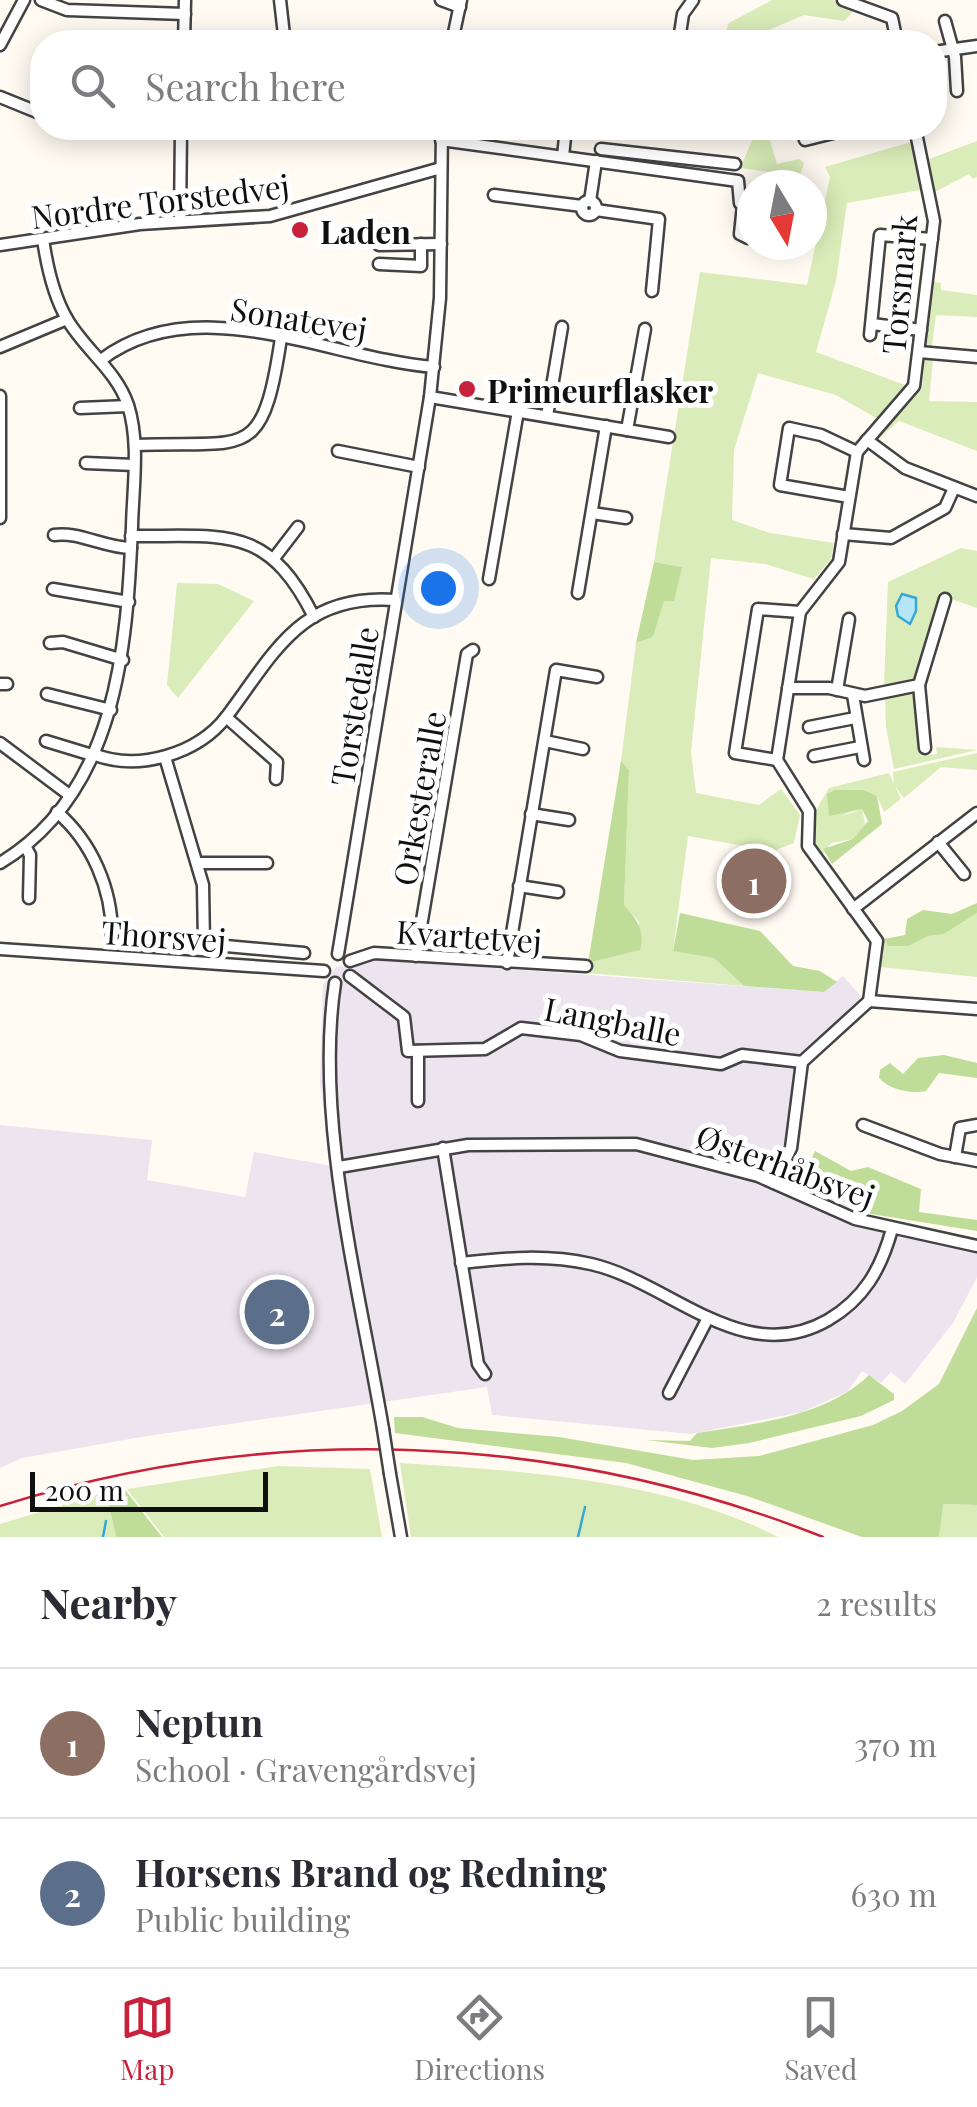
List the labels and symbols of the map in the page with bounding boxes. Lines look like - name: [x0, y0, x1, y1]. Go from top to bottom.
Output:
- street label: Nordre Torstedvej: [29, 163, 291, 237]
- north arrow: [737, 170, 827, 260]
- place label: Laden: [320, 209, 411, 252]
- street label: Torsmark: [870, 212, 926, 356]
- marker: Laden: [289, 219, 311, 241]
- street label: Sonatevej: [228, 286, 370, 350]
- place label: Primeurflasker: [487, 368, 713, 411]
- marker: Primeurflasker: [456, 378, 478, 400]
- your location: [413, 563, 464, 614]
- street label: Torstedalle: [319, 623, 387, 789]
- street label: Orkesteralle: [382, 707, 454, 889]
- pin: 1: [722, 844, 786, 918]
- street label: Kvartetvej: [395, 908, 543, 962]
- street label: Thorsvej: [100, 909, 228, 961]
- street label: Langballe: [541, 986, 685, 1054]
- street label: Østerhåbsvej: [691, 1113, 881, 1217]
- pin: 2: [244, 1274, 310, 1350]
- scale bar: [30, 1467, 268, 1512]

